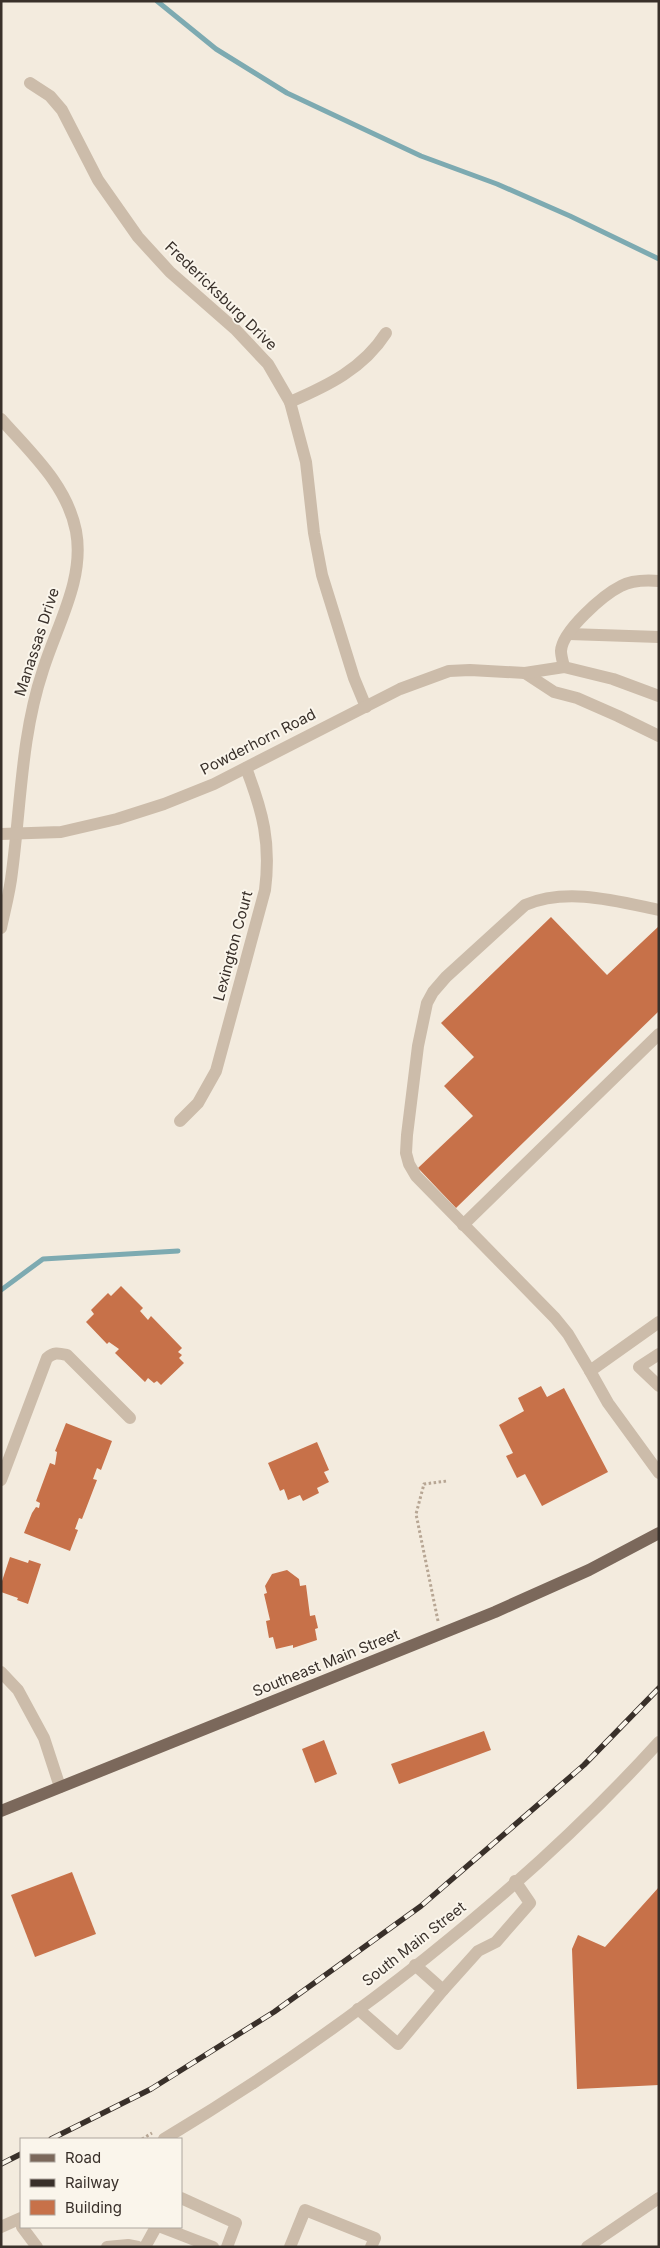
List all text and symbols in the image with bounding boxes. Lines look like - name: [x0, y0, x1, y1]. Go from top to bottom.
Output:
- street label: Fredericksburg Drive: [161, 237, 281, 354]
- street label: Manassas Drive: [10, 585, 63, 698]
- street label: Powderhorn Road: [197, 704, 319, 779]
- street label: Lexington Court: [209, 889, 256, 1003]
- street label: Southeast Main Street: [250, 1624, 402, 1701]
- street label: South Main Street: [358, 1897, 469, 1990]
- legend: [20, 2138, 182, 2228]
- text: Road: [65, 2148, 101, 2167]
- text: Railway: [65, 2173, 120, 2192]
- text: Building: [65, 2198, 122, 2217]

